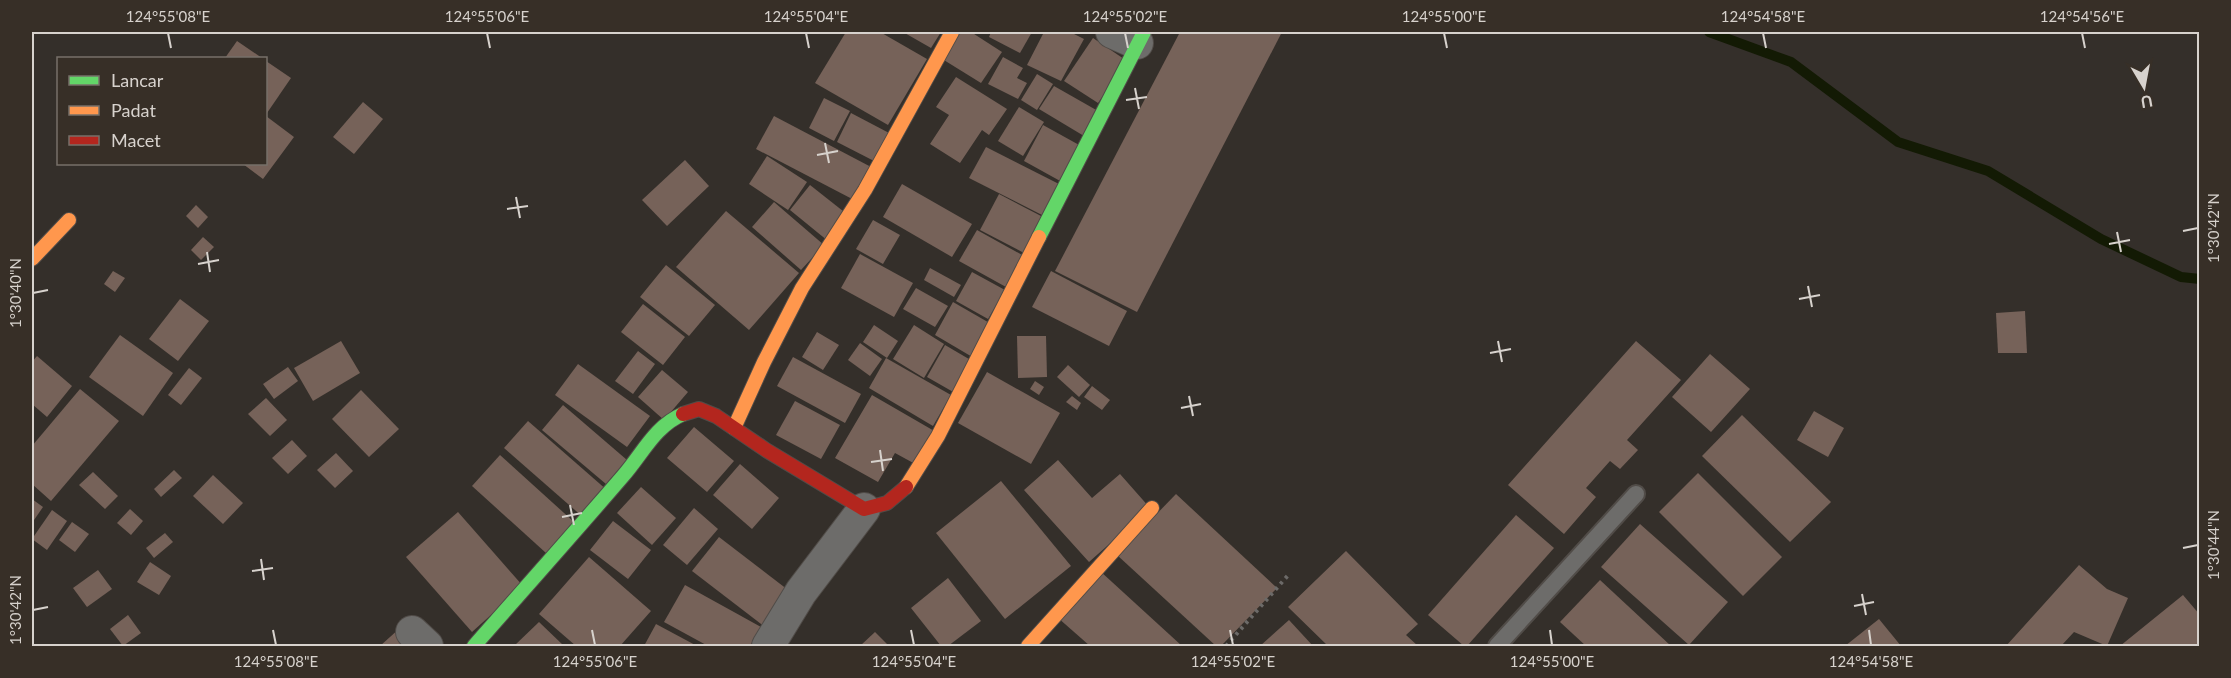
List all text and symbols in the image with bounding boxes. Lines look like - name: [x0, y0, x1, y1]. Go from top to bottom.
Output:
- text: 124°55'08"E: [126, 7, 210, 25]
- text: 124°55'06"E: [445, 7, 529, 25]
- text: 124°55'04"E: [764, 7, 848, 25]
- text: 124°55'02"E: [1083, 7, 1167, 25]
- text: 124°55'00"E: [1402, 7, 1486, 25]
- text: 124°54'58"E: [1721, 7, 1805, 25]
- text: 124°54'56"E: [2040, 7, 2124, 25]
- legend: [57, 57, 267, 165]
- north arrow: [2114, 57, 2174, 117]
- text: Lancar: [111, 69, 164, 91]
- text: U: [2139, 92, 2154, 113]
- text: Padat: [111, 99, 156, 121]
- text: Macet: [111, 129, 161, 151]
- text: 1°30'42"N: [2204, 193, 2222, 263]
- text: 1°30'40"N: [6, 258, 24, 328]
- text: 1°30'44"N: [2204, 510, 2222, 580]
- text: 1°30'42"N: [6, 575, 24, 645]
- text: 124°55'08"E: [234, 652, 318, 670]
- text: 124°55'06"E: [553, 652, 637, 670]
- text: 124°55'04"E: [872, 652, 956, 670]
- text: 124°55'02"E: [1191, 652, 1275, 670]
- text: 124°55'00"E: [1510, 652, 1594, 670]
- text: 124°54'58"E: [1829, 652, 1913, 670]

